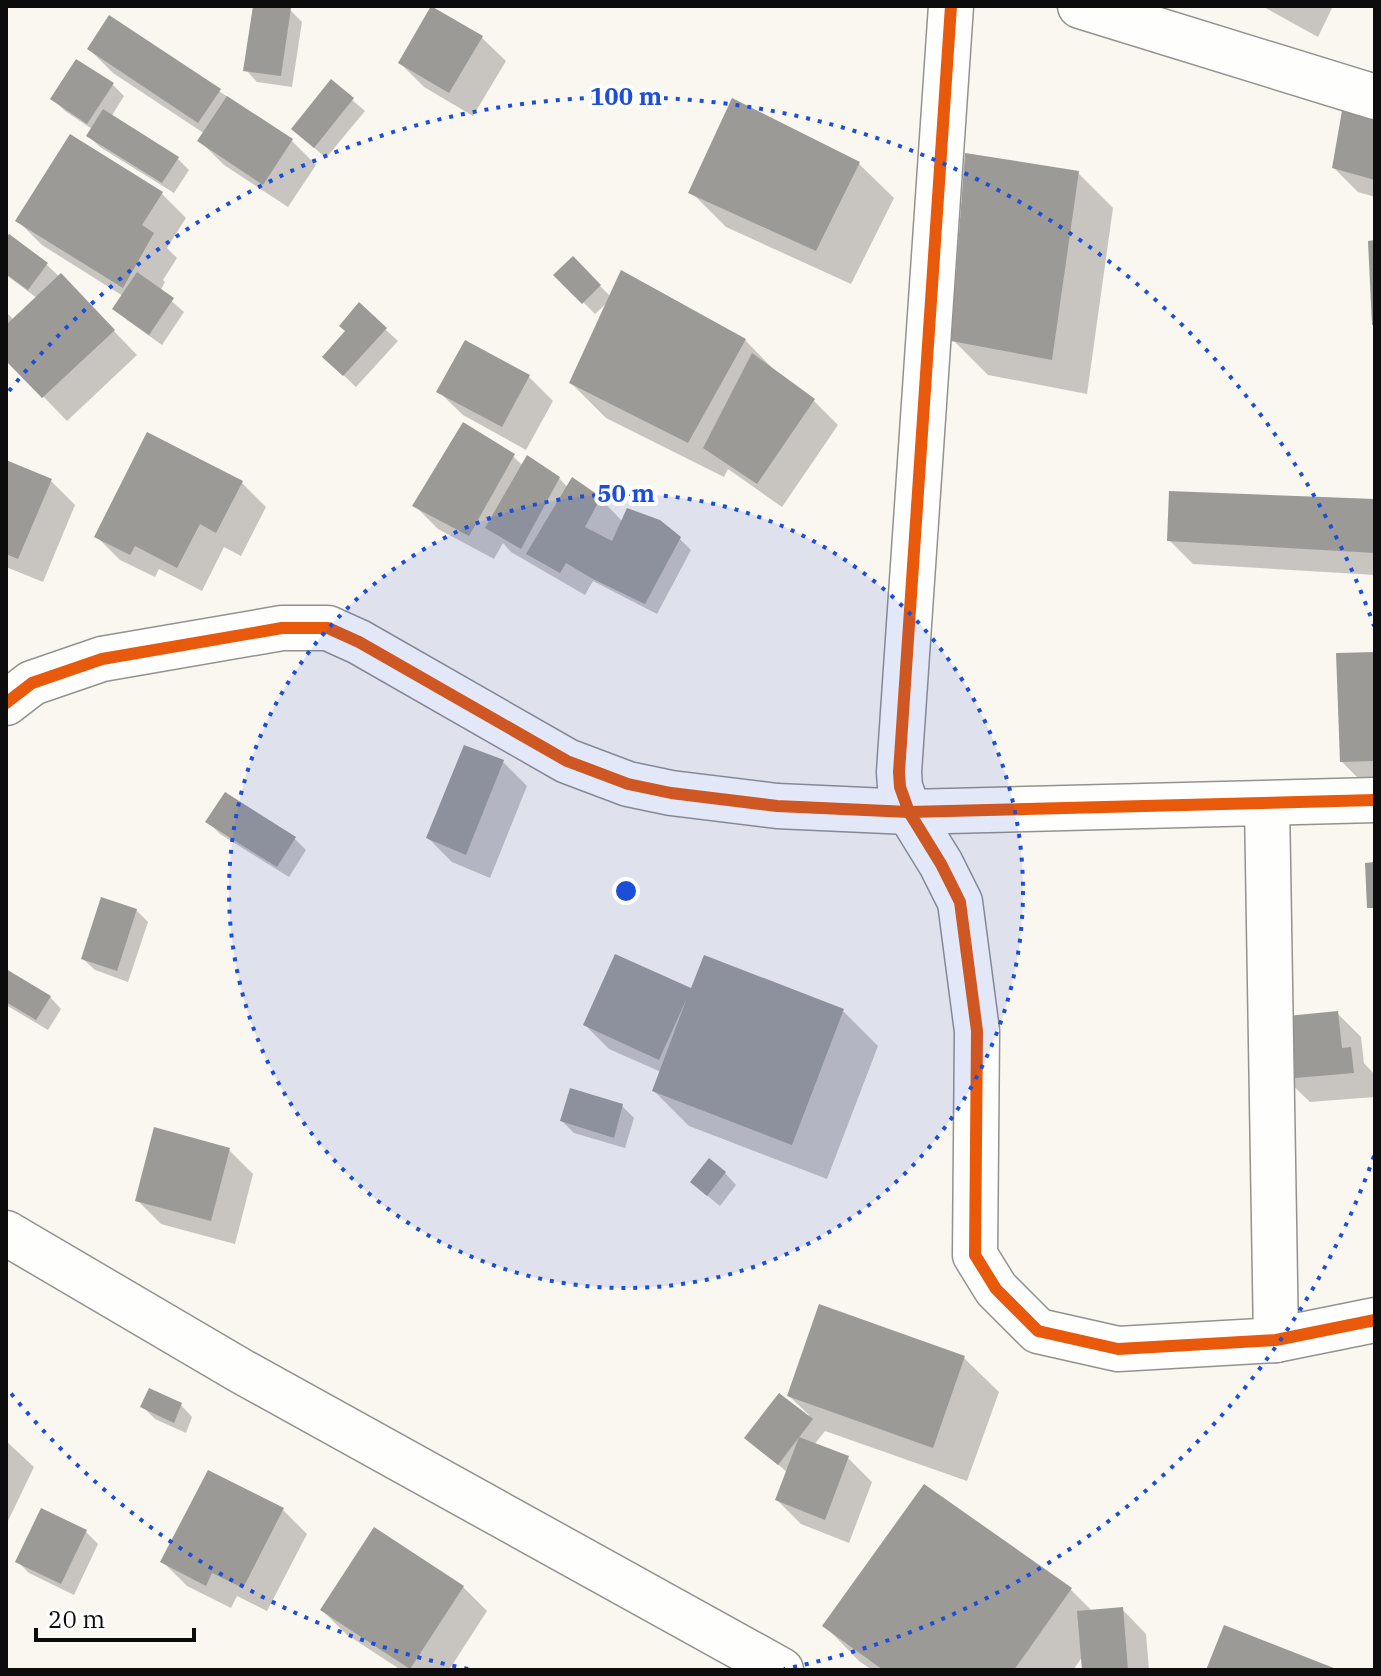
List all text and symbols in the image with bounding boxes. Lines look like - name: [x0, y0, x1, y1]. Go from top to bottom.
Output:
- text: 100 m: [590, 80, 662, 112]
- text: 50 m: [597, 477, 655, 509]
- centre of rings: [612, 877, 640, 905]
- scale bar: [36, 1592, 194, 1642]
- text: 20 m: [48, 1603, 105, 1635]

